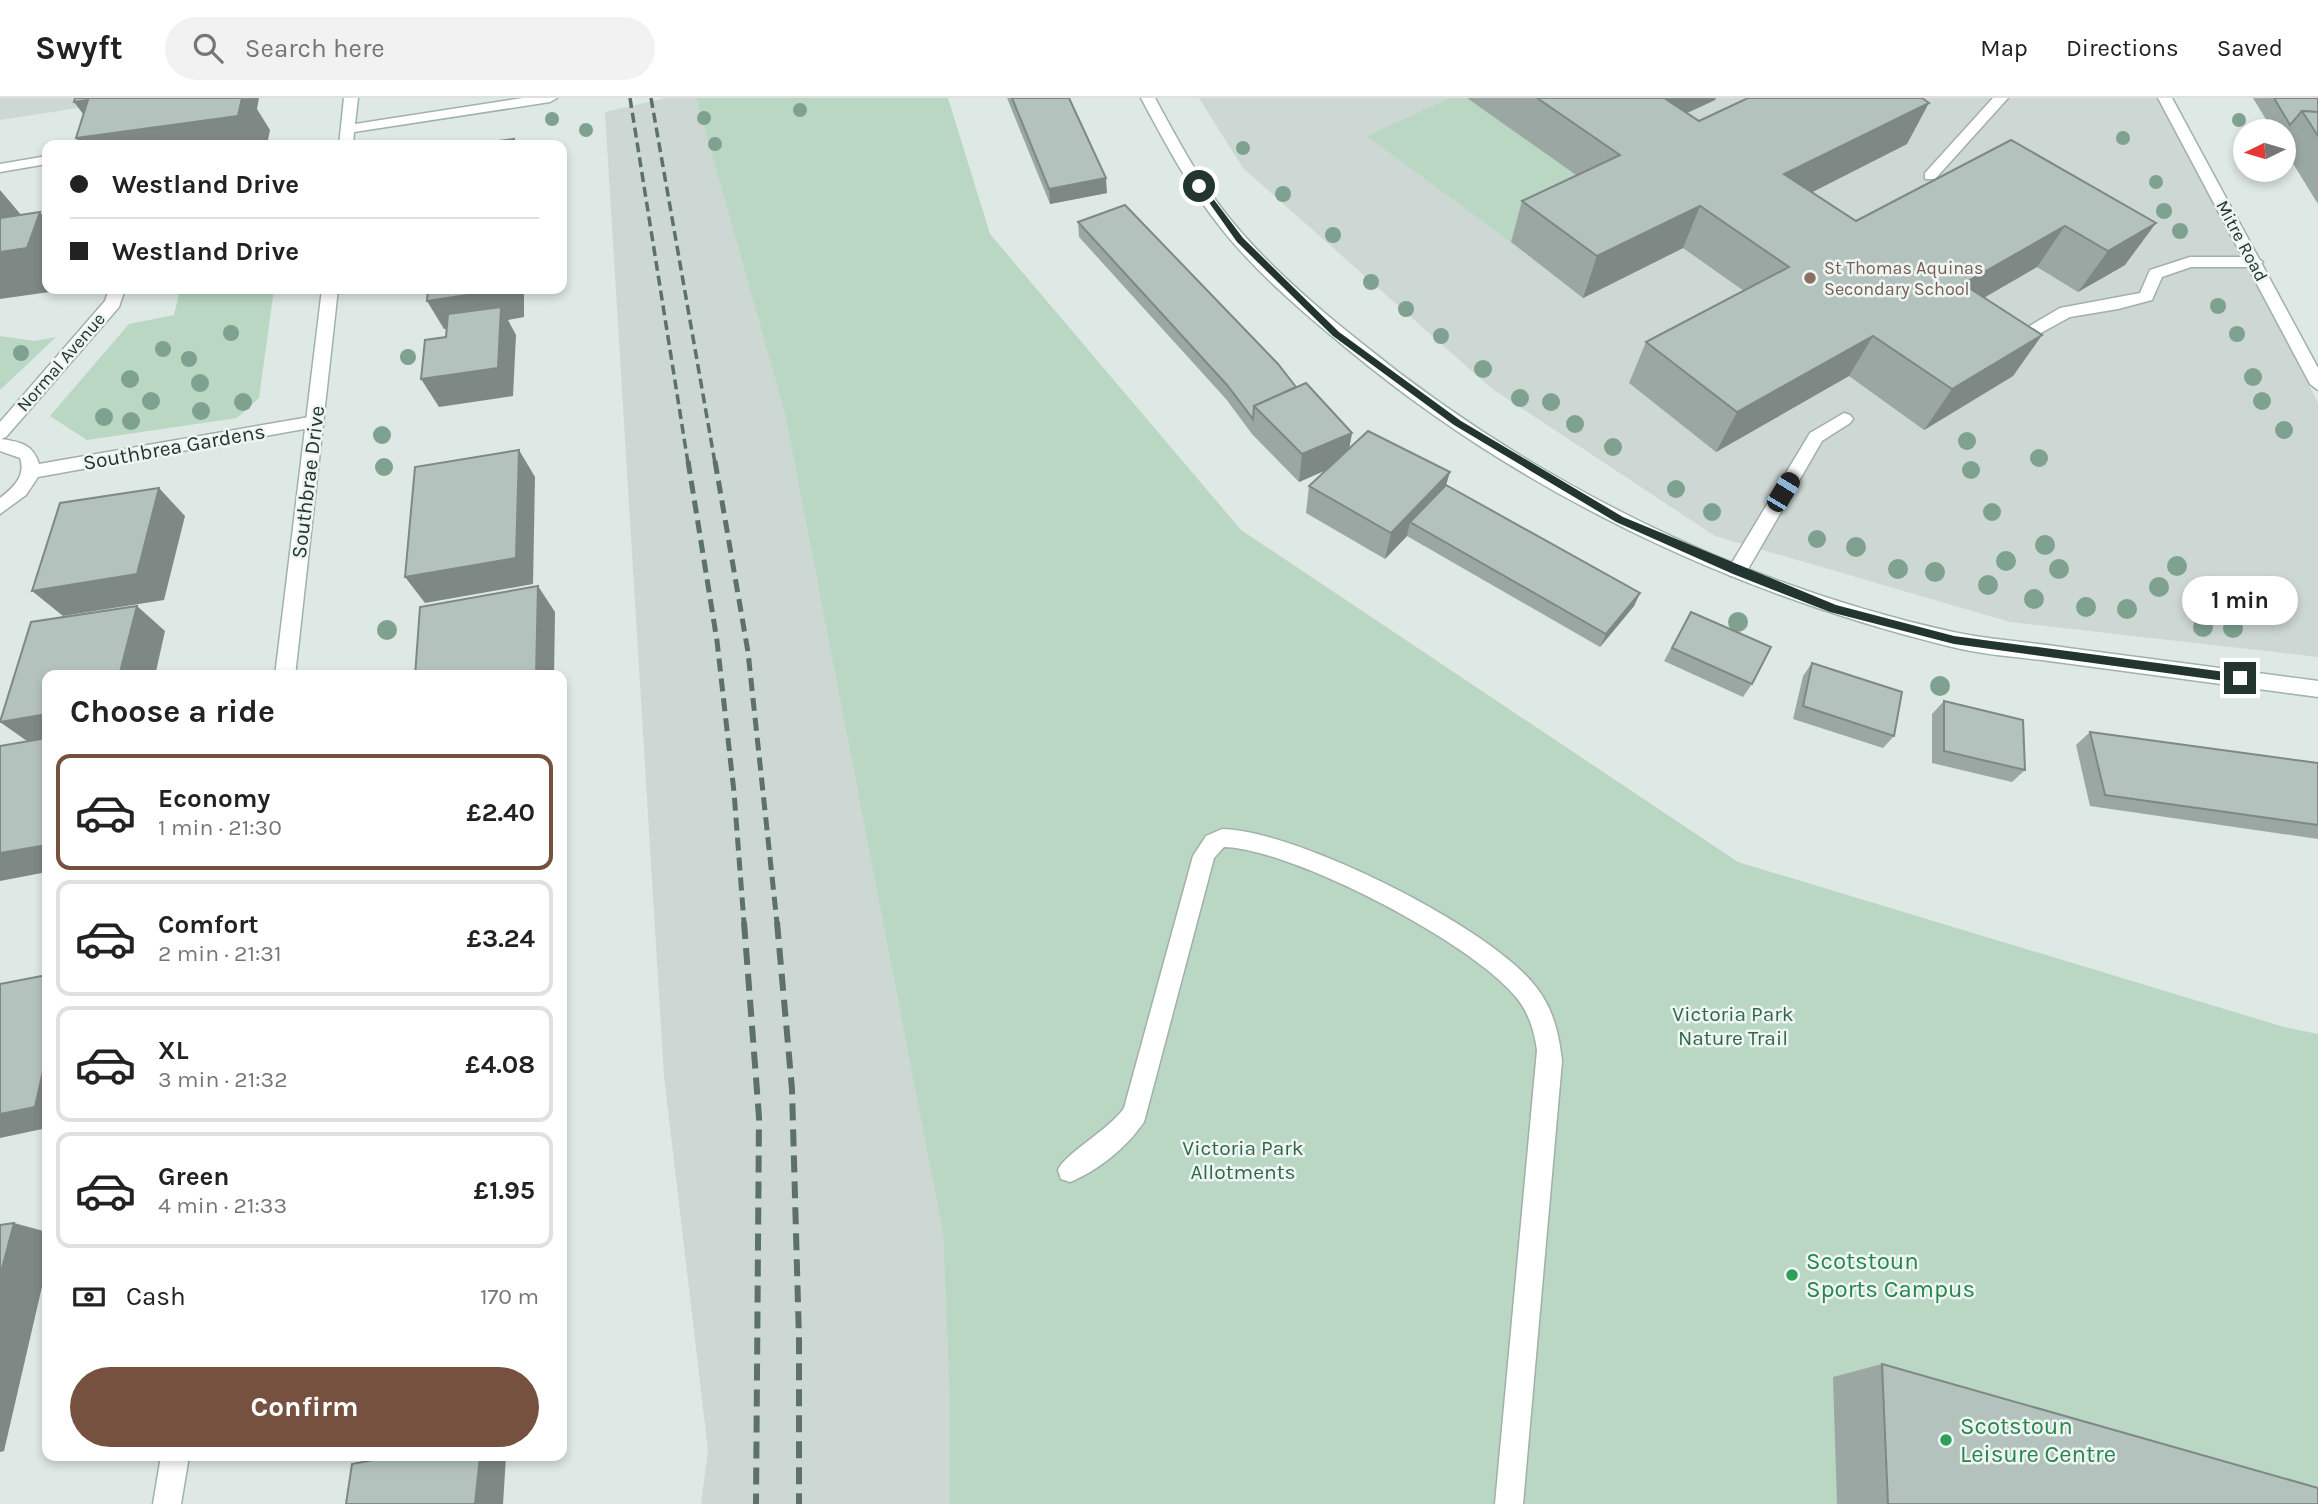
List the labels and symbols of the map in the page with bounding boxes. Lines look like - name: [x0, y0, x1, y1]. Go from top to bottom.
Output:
- north arrow: [2233, 119, 2296, 182]
- route start: [1183, 170, 1215, 202]
- street label: Mitre Road: [2211, 197, 2273, 285]
- place label: St Thomas Aquinas Secondary School: [1824, 257, 1983, 300]
- marker: St Thomas Aquinas Secondary School: [1802, 270, 1818, 286]
- street label: Normal Avenue: [12, 308, 110, 416]
- street label: Southbrae Drive: [287, 404, 329, 560]
- street label: Southbrea Gardens: [81, 419, 267, 475]
- car: [1764, 469, 1803, 515]
- callout: 1 min: [2182, 576, 2298, 626]
- route end: [2224, 662, 2256, 694]
- park label: Victoria Park Nature Trail: [1672, 1002, 1794, 1050]
- park label: Victoria Park Allotments: [1182, 1136, 1304, 1184]
- place label: Scotstoun Sports Campus: [1806, 1247, 1975, 1303]
- marker: Scotstoun Sports Campus: [1784, 1267, 1800, 1283]
- place label: Scotstoun Leisure Centre: [1960, 1412, 2116, 1468]
- marker: Scotstoun Leisure Centre: [1938, 1432, 1954, 1448]

